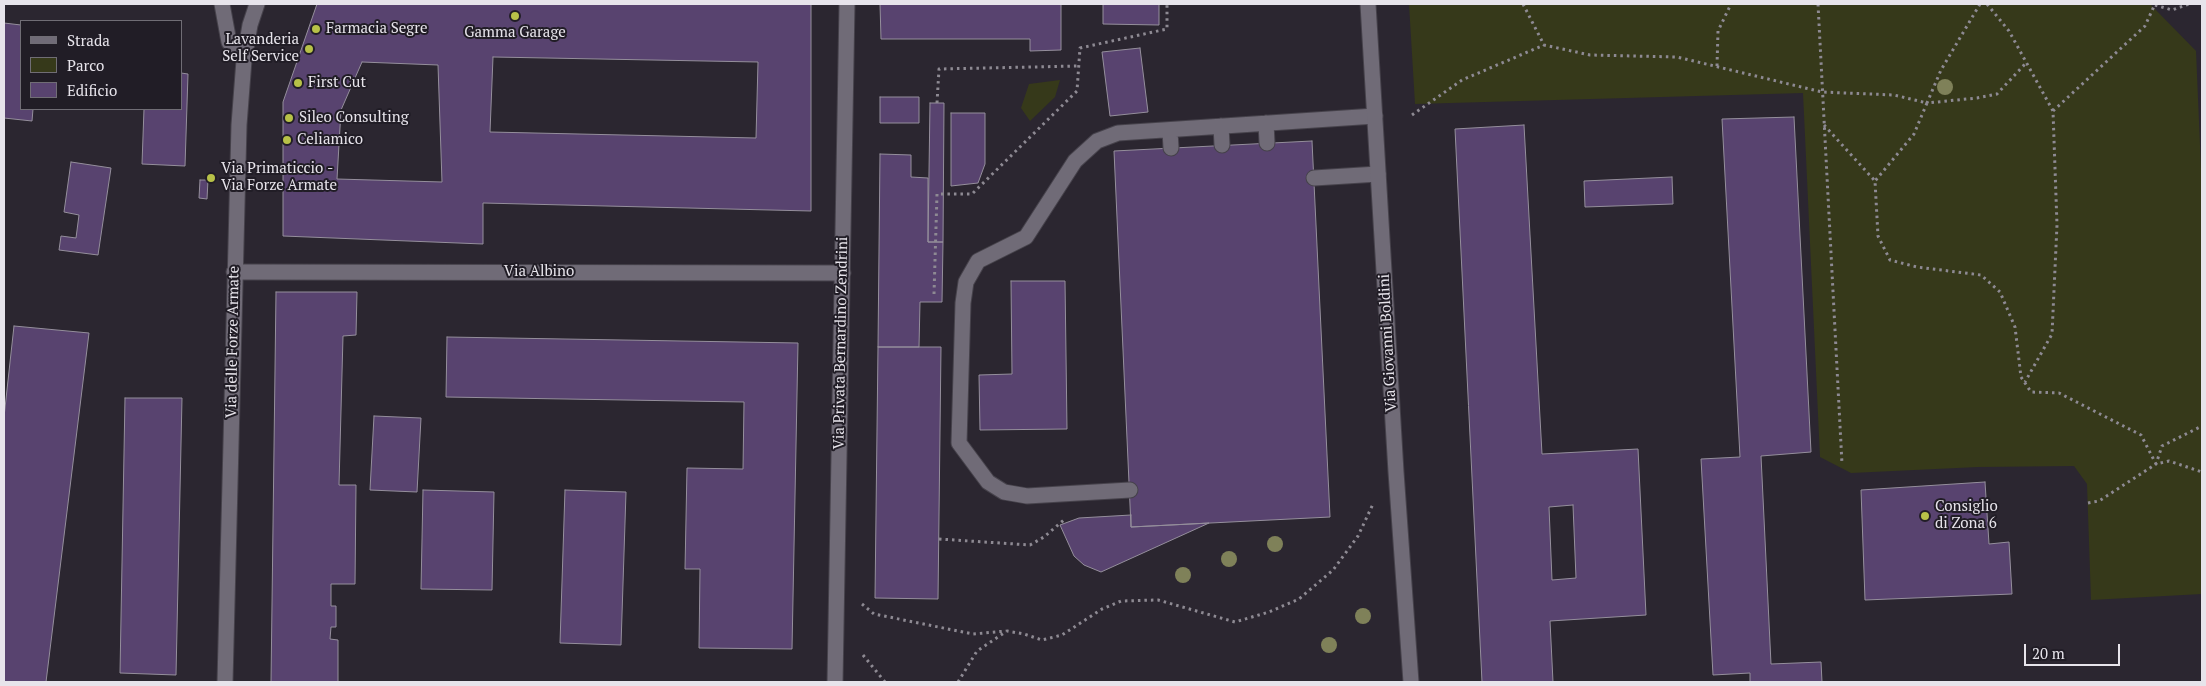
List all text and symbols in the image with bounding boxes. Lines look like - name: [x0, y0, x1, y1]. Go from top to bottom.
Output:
- marker: Gamma Garage: [509, 10, 521, 22]
- legend: [20, 20, 182, 110]
- place label: Farmacia Segre: [326, 20, 428, 38]
- marker: Farmacia Segre: [310, 23, 322, 35]
- place label: Gamma Garage: [464, 24, 566, 42]
- text: Strada: [67, 30, 110, 50]
- place label: Lavanderia Self Service: [222, 31, 299, 66]
- marker: Lavanderia Self Service: [303, 43, 315, 55]
- text: Parco: [67, 55, 104, 75]
- place label: First Cut: [308, 74, 366, 92]
- marker: First Cut: [292, 77, 304, 89]
- text: Edificio: [67, 80, 117, 100]
- place label: Sileo Consulting: [299, 109, 409, 127]
- marker: Sileo Consulting: [283, 112, 295, 124]
- place label: Celiamico: [297, 131, 363, 149]
- marker: Celiamico: [281, 134, 293, 146]
- place label: Via Primaticcio - Via Forze Armate: [221, 160, 337, 195]
- marker: Via Primaticcio - Via Forze Armate: [205, 172, 217, 184]
- street label: Via Privata Bernardino Zendrini: [830, 236, 852, 450]
- street label: Via Albino: [504, 263, 574, 281]
- street label: Via delle Forze Armate: [223, 266, 243, 418]
- street label: Via Giovanni Boldini: [1375, 273, 1401, 413]
- place label: Consiglio di Zona 6: [1935, 498, 1998, 533]
- marker: Consiglio di Zona 6: [1919, 510, 1931, 522]
- scale bar: [2026, 634, 2122, 666]
- text: 20 m: [2032, 643, 2065, 663]

